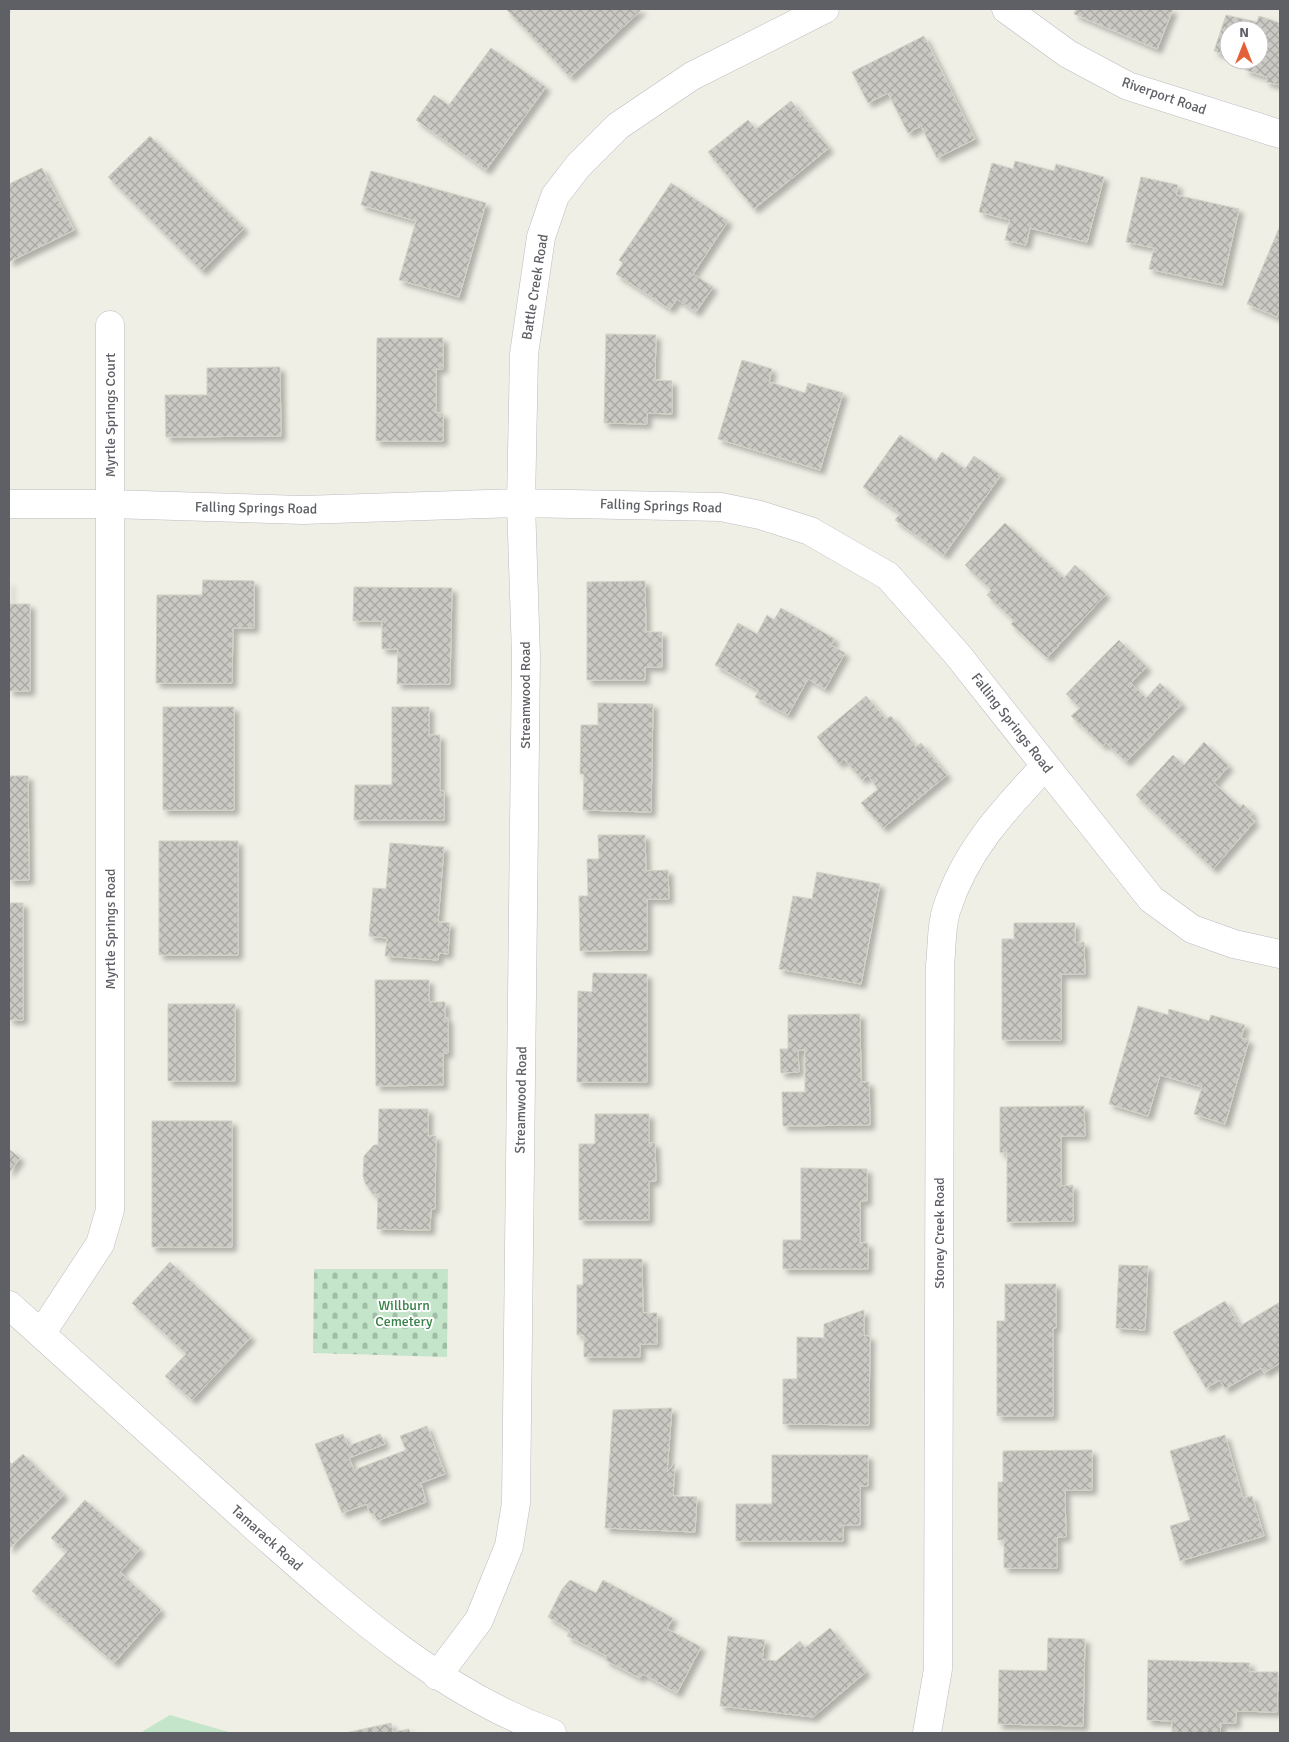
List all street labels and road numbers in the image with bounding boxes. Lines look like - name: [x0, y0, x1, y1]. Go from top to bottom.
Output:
- street label: Riverport Road: [1119, 74, 1209, 118]
- street label: Battle Creek Road: [518, 233, 552, 341]
- street label: Myrtle Springs Court: [102, 353, 119, 477]
- street label: Falling Springs Road: [600, 495, 722, 517]
- street label: Falling Springs Road: [195, 498, 317, 518]
- street label: Streamwood Road: [517, 641, 534, 749]
- street label: Falling Springs Road: [968, 670, 1056, 776]
- street label: Myrtle Springs Road: [102, 869, 119, 989]
- street label: Streamwood Road: [512, 1046, 530, 1154]
- street label: Stoney Creek Road: [931, 1177, 948, 1289]
- street label: Tamarack Road: [228, 1502, 306, 1574]

